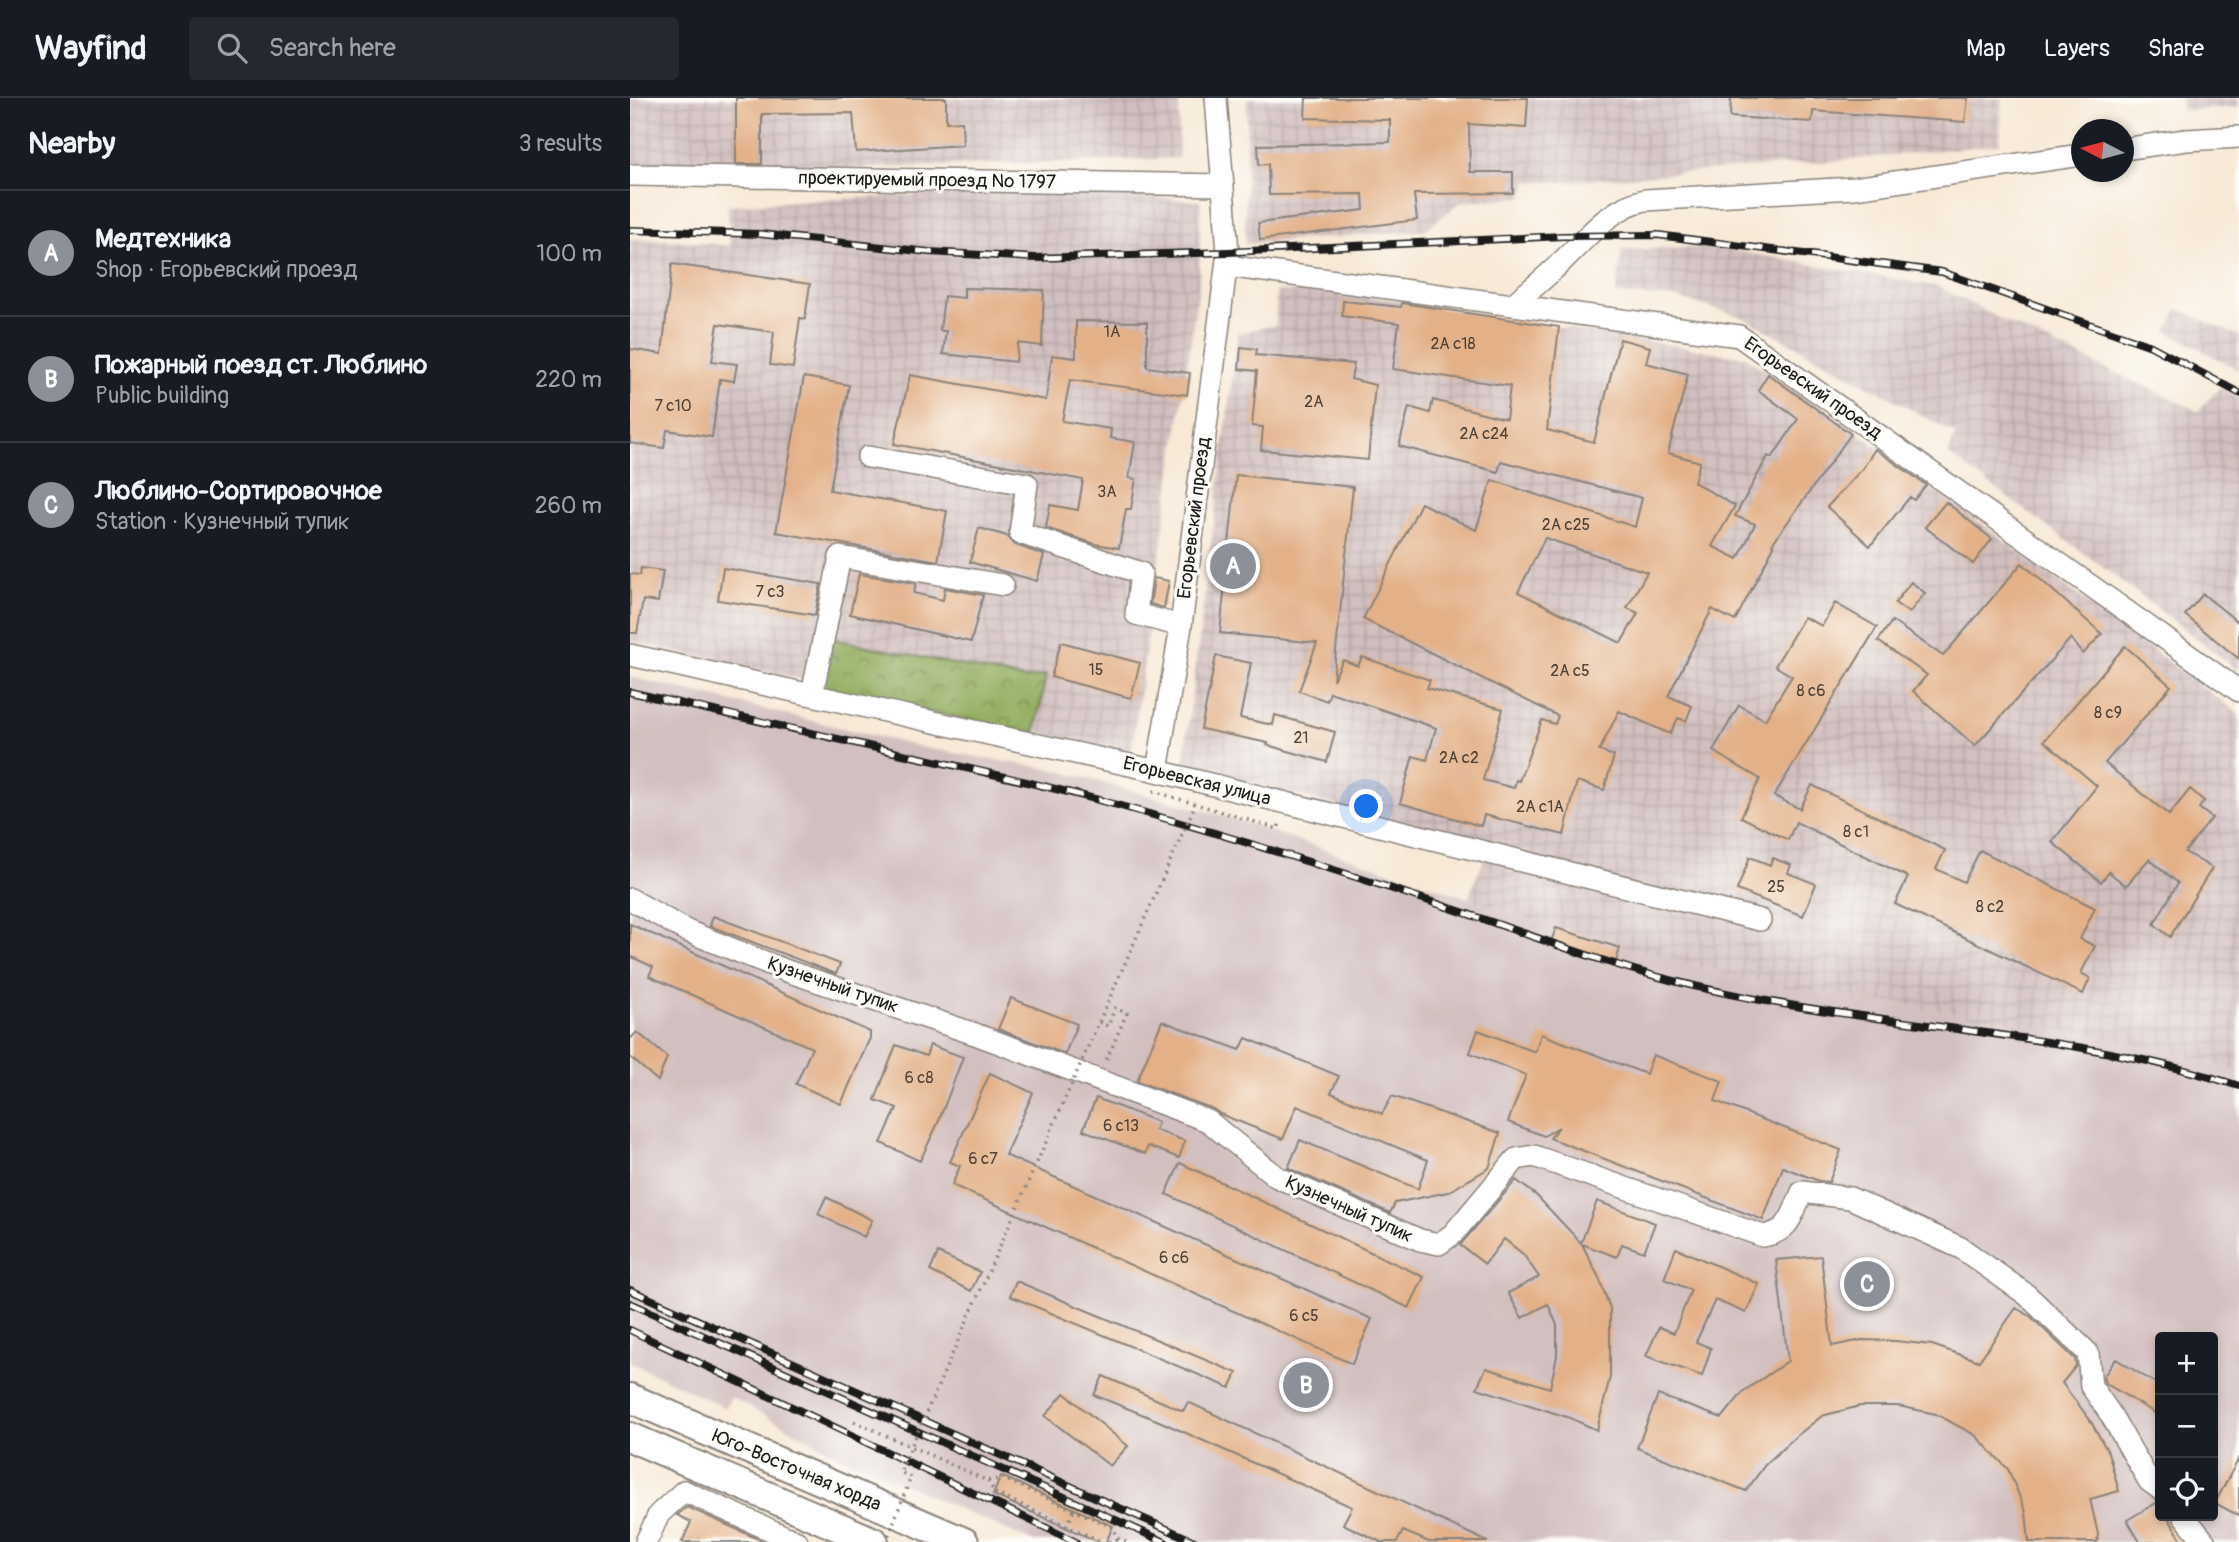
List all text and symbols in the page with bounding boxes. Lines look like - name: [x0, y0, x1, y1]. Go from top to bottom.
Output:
- search box: [189, 17, 679, 80]
- text: Wayfind: [35, 28, 147, 69]
- icon: search: [213, 29, 251, 67]
- text: Search here: [269, 32, 396, 64]
- text: Map: [1966, 34, 2006, 63]
- text: Layers: [2044, 34, 2110, 63]
- text: Share: [2148, 34, 2204, 63]
- north arrow: [2071, 119, 2134, 182]
- text: Nearby: [28, 125, 115, 162]
- text: 3 results: [519, 129, 602, 158]
- street label: проектируемый проезд № 1797: [798, 166, 1056, 194]
- text: Медтехника: [95, 223, 231, 255]
- text: A: [44, 239, 58, 268]
- text: 100 m: [536, 239, 602, 268]
- text: Shop · Егорьевский проезд: [95, 255, 357, 284]
- house number: 1А: [1104, 322, 1120, 342]
- street label: Егорьевский проезд: [1739, 331, 1887, 445]
- house number: 2А с18: [1430, 334, 1476, 354]
- text: Пожарный поезд ст. Люблино: [95, 349, 427, 381]
- text: B: [44, 365, 58, 394]
- text: 220 m: [535, 365, 602, 394]
- text: Public building: [95, 381, 229, 410]
- house number: 2А: [1304, 392, 1324, 412]
- house number: 7 с10: [654, 396, 692, 416]
- house number: 2А с24: [1459, 424, 1509, 444]
- street label: Егорьевский проезд: [1172, 435, 1216, 600]
- text: Люблино-Сортировочное: [95, 475, 382, 507]
- house number: 3А: [1097, 482, 1117, 502]
- text: C: [44, 491, 58, 520]
- text: 260 m: [535, 491, 602, 520]
- text: Station · Кузнечный тупик: [95, 507, 350, 536]
- house number: 2А с25: [1542, 515, 1590, 535]
- pin: A: [1210, 540, 1256, 592]
- house number: 7 с3: [756, 582, 785, 602]
- house number: 15: [1089, 660, 1103, 680]
- house number: 2А с5: [1550, 661, 1590, 681]
- house number: 8 с6: [1797, 681, 1825, 701]
- house number: 8 с9: [2094, 703, 2122, 723]
- house number: 21: [1293, 728, 1309, 748]
- house number: 2А с2: [1439, 748, 1479, 768]
- street label: Егорьевская улица: [1121, 751, 1274, 811]
- your location: [1349, 789, 1383, 823]
- house number: 2А с1А: [1516, 797, 1564, 817]
- house number: 8 с1: [1843, 822, 1869, 842]
- house number: 25: [1767, 877, 1785, 897]
- house number: 8 с2: [1976, 897, 2004, 917]
- street label: Кузнечный тупик: [764, 951, 902, 1019]
- house number: 6 с8: [905, 1068, 933, 1088]
- house number: 6 с13: [1103, 1116, 1139, 1136]
- house number: 6 с7: [968, 1149, 998, 1169]
- street label: Кузнечный тупик: [1281, 1170, 1417, 1248]
- house number: 6 с6: [1159, 1248, 1189, 1268]
- pin: C: [1844, 1258, 1890, 1310]
- house number: 6 с5: [1289, 1306, 1319, 1326]
- map controls: [2155, 1332, 2218, 1521]
- button: +: [2155, 1332, 2218, 1395]
- pin: B: [1283, 1359, 1329, 1411]
- button: −: [2155, 1395, 2218, 1458]
- street label: Юго-Восточная хорда: [709, 1424, 885, 1516]
- button: locate: [2155, 1458, 2218, 1521]

